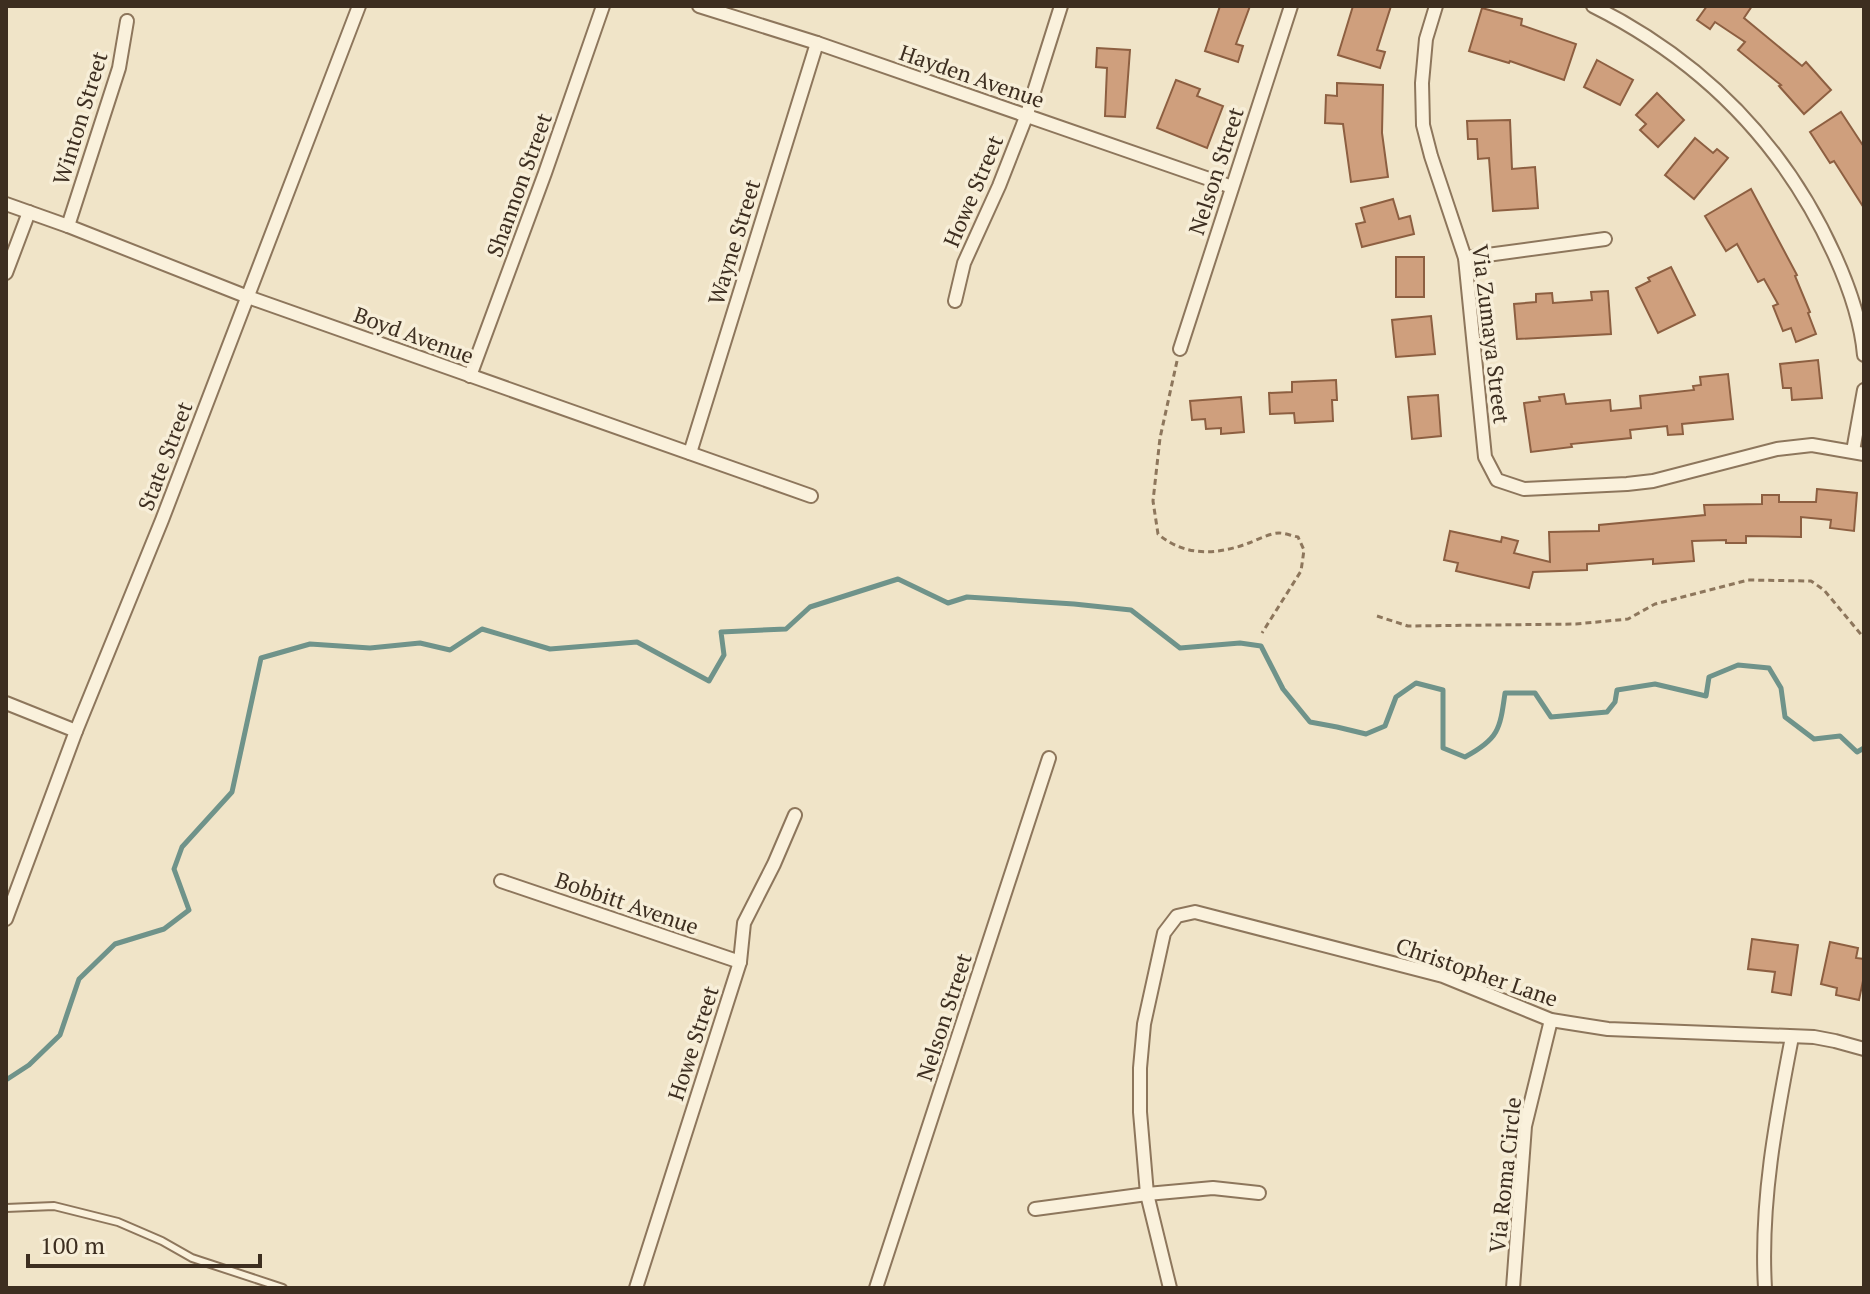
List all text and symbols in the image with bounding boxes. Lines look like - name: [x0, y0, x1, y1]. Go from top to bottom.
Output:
- street label: Hayden Avenue: [896, 37, 1049, 114]
- street label: Winton Street: [46, 48, 114, 188]
- street label: Nelson Street: [1181, 103, 1250, 238]
- street label: Shannon Street: [479, 109, 558, 261]
- street label: Howe Street: [936, 130, 1009, 251]
- street label: Wayne Street: [701, 176, 766, 308]
- street label: Via Zumaya Street: [1466, 243, 1517, 425]
- street label: Boyd Avenue: [350, 299, 478, 370]
- street label: State Street: [131, 397, 199, 514]
- street label: Bobbitt Avenue: [552, 864, 703, 941]
- street label: Christopher Lane: [1392, 930, 1562, 1013]
- street label: Nelson Street: [909, 949, 978, 1084]
- street label: Howe Street: [660, 982, 725, 1104]
- street label: Via Roma Circle: [1482, 1096, 1527, 1254]
- scale bar: [28, 1218, 260, 1268]
- text: 100 m: [40, 1229, 105, 1261]

